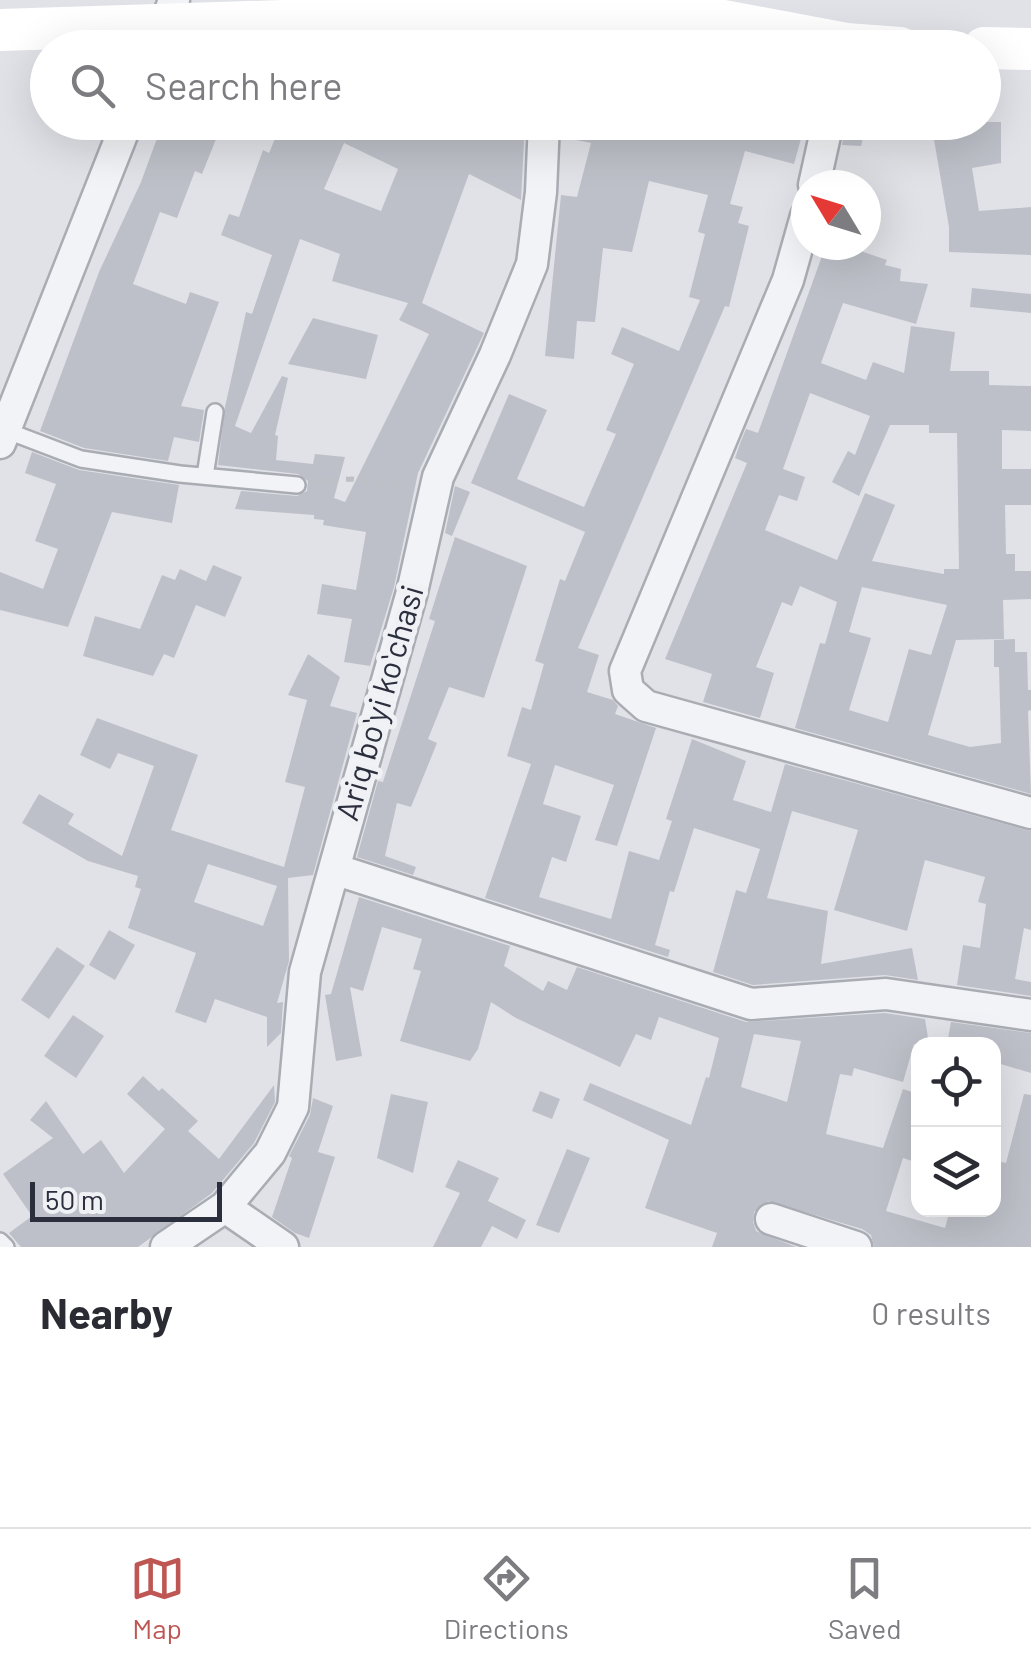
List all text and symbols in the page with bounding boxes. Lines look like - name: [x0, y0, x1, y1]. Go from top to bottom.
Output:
- search box: [30, 30, 1001, 140]
- icon: search: [65, 58, 120, 113]
- text: Search here: [145, 62, 343, 108]
- north arrow: [791, 170, 881, 260]
- street label: Ariq boʻyi koʻchasi: [326, 580, 430, 824]
- map controls: [911, 1037, 1001, 1217]
- button: locate: [911, 1037, 1001, 1127]
- button: layers: [911, 1127, 1001, 1217]
- scale bar: [30, 1177, 222, 1222]
- text: 50 m: [45, 1182, 104, 1216]
- text: Nearby: [40, 1287, 173, 1337]
- text: 0 results: [871, 1293, 991, 1331]
- tab: Map: [130, 1551, 185, 1645]
- tab: Directions: [444, 1551, 569, 1645]
- tab: Saved: [828, 1551, 901, 1645]

